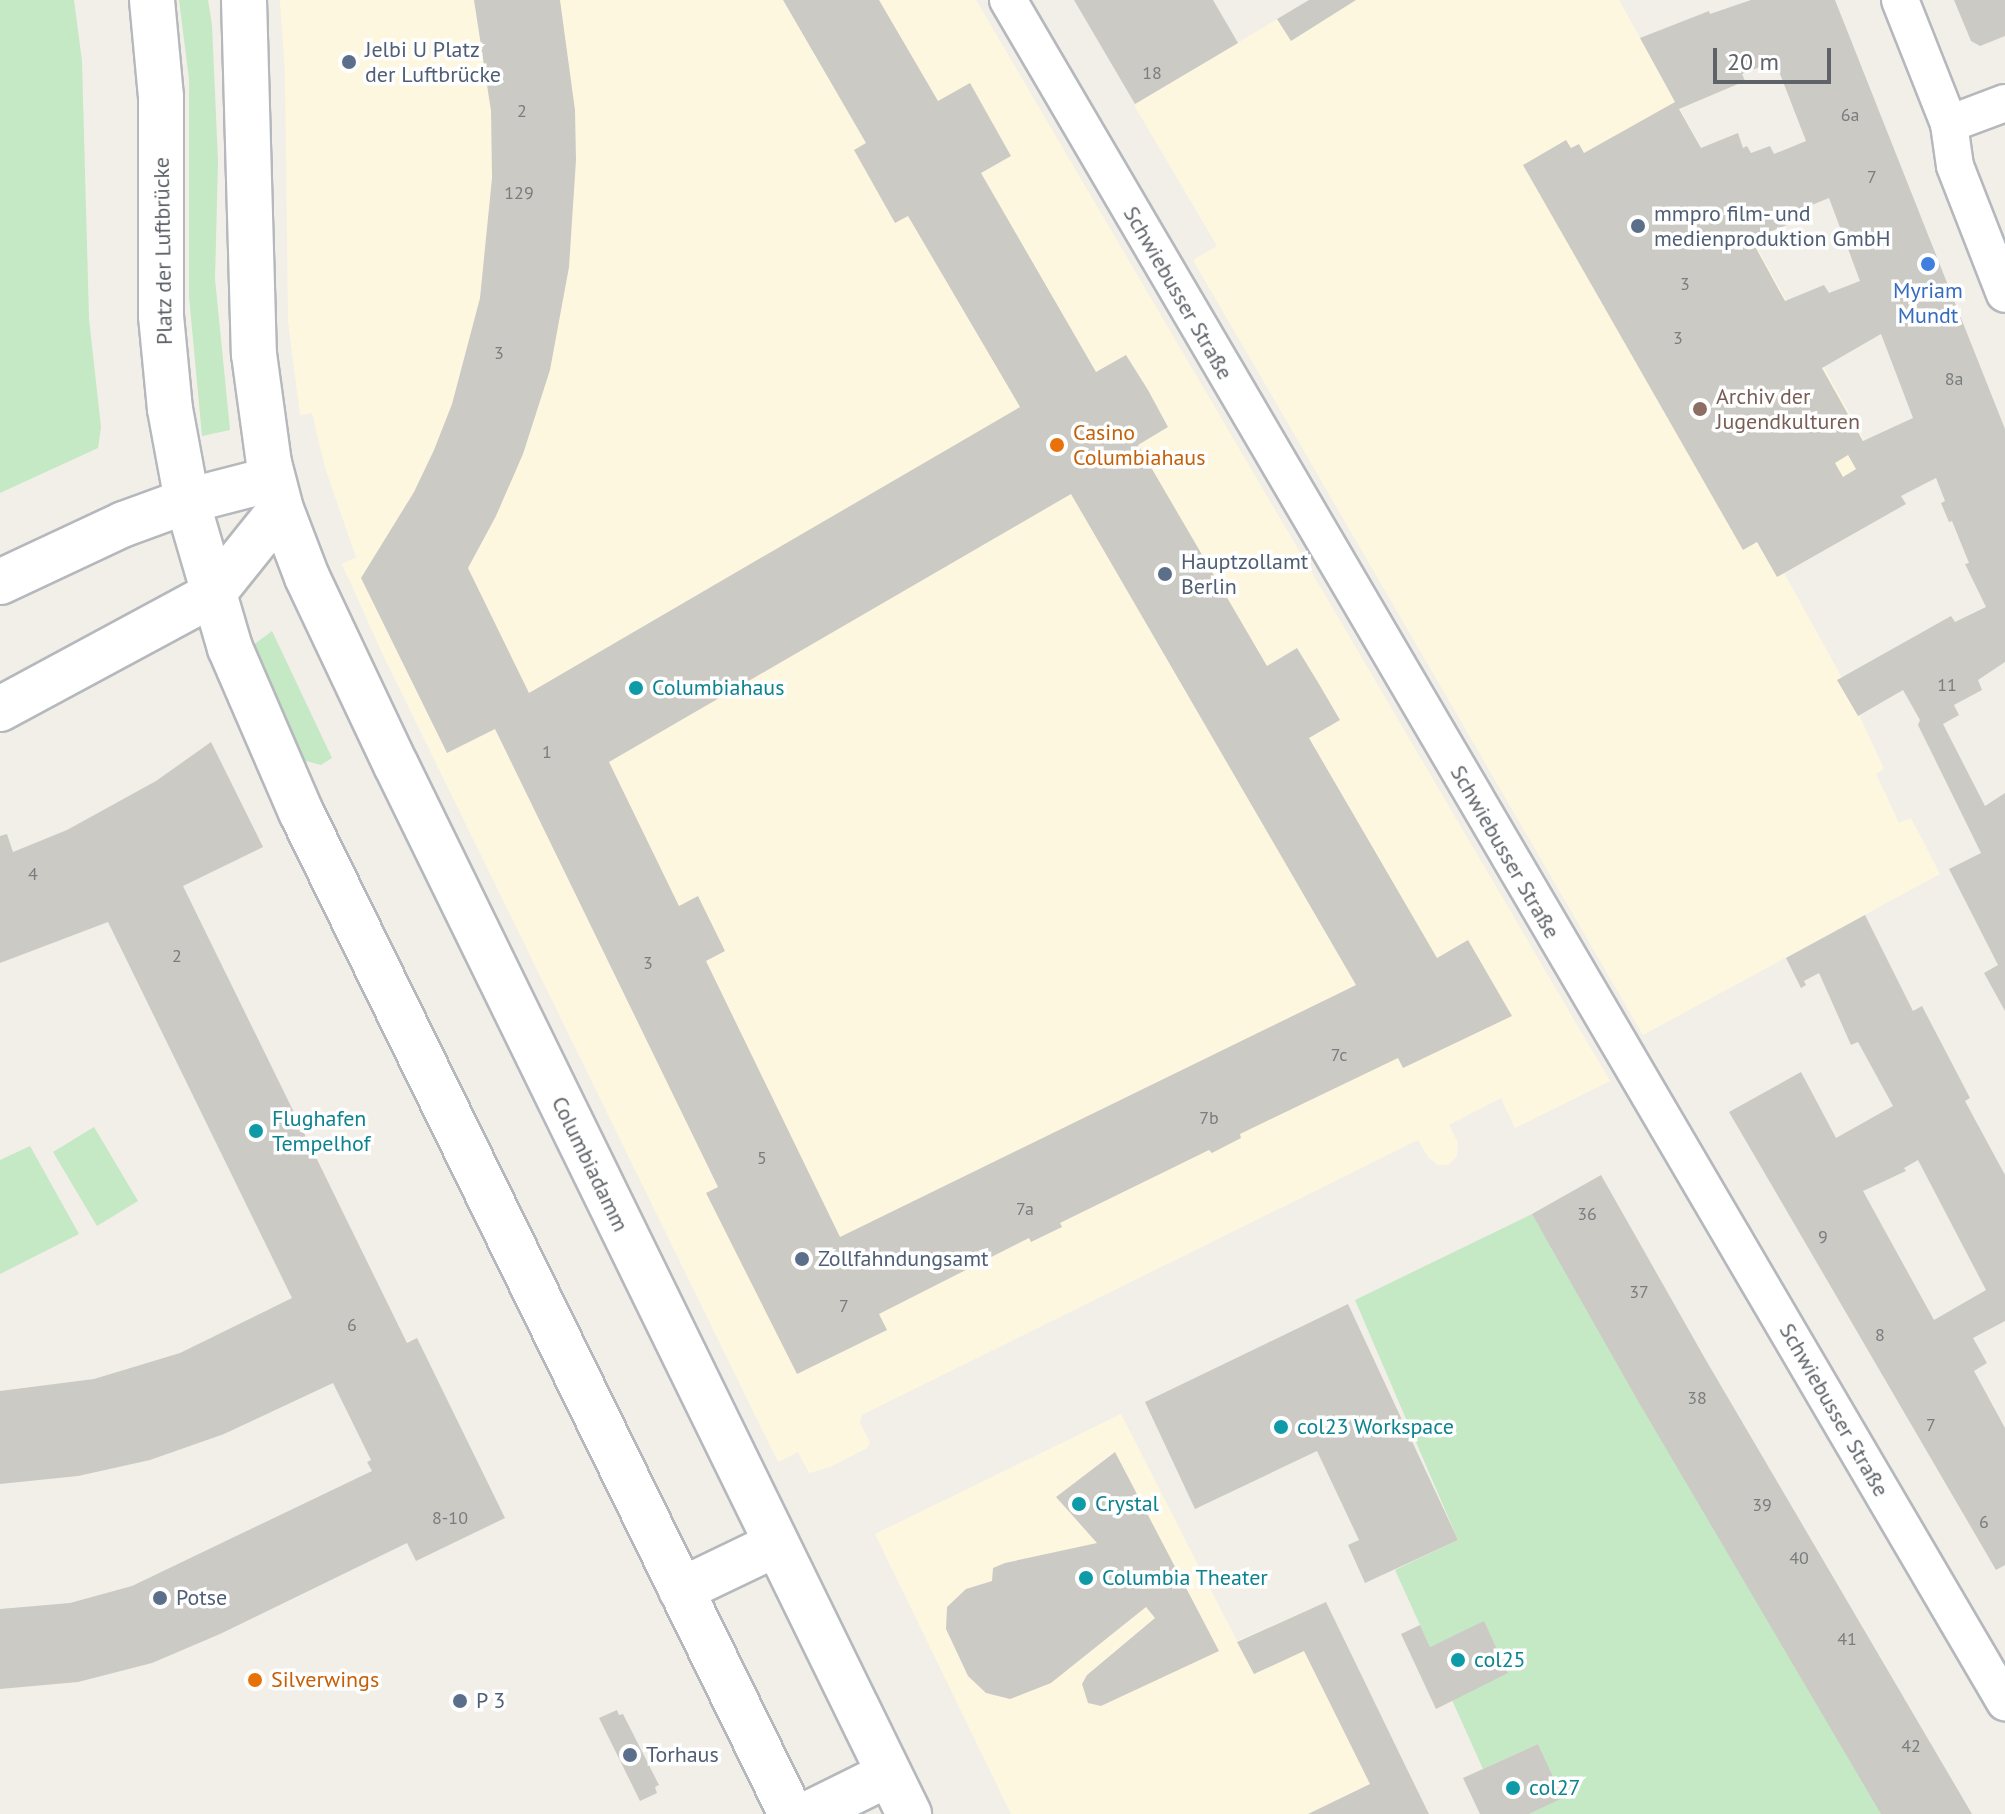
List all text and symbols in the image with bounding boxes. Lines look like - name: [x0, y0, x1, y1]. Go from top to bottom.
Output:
- scale bar: [1717, 32, 1835, 82]
- place label: Jelbi U Platz der Luftbrücke: [365, 36, 501, 88]
- text: 20 m: [1727, 46, 1779, 77]
- marker: Jelbi U Platz der Luftbrücke: [340, 53, 358, 71]
- house number: 18: [1142, 62, 1162, 84]
- house number: 2: [517, 100, 527, 122]
- house number: 6a: [1841, 104, 1859, 126]
- street label: Platz der Luftbrücke: [148, 156, 178, 346]
- house number: 7: [1867, 166, 1877, 188]
- house number: 129: [504, 182, 534, 204]
- place label: mmpro film- und medienproduktion GmbH: [1654, 200, 1890, 252]
- street label: Schwiebusser Straße: [1118, 202, 1238, 384]
- marker: mmpro film- und medienproduktion GmbH: [1629, 217, 1647, 235]
- marker: Myriam Mundt: [1919, 255, 1937, 273]
- house number: 3: [1680, 273, 1690, 295]
- place label: Myriam Mundt: [1893, 277, 1963, 328]
- house number: 3: [1673, 327, 1683, 349]
- house number: 3: [494, 342, 504, 364]
- house number: 8a: [1945, 368, 1963, 390]
- place label: Archiv der Jugendkulturen: [1716, 383, 1860, 434]
- marker: Archiv der Jugendkulturen: [1691, 400, 1709, 418]
- place label: Casino Columbiahaus: [1073, 419, 1205, 470]
- marker: Casino Columbiahaus: [1048, 436, 1066, 454]
- place label: Hauptzollamt Berlin: [1181, 548, 1308, 600]
- marker: Hauptzollamt Berlin: [1156, 565, 1174, 583]
- house number: 11: [1937, 674, 1957, 696]
- place label: Columbiahaus: [652, 675, 784, 701]
- marker: Columbiahaus: [627, 679, 645, 697]
- house number: 1: [542, 741, 552, 763]
- street label: Schwiebusser Straße: [1445, 761, 1565, 943]
- house number: 4: [28, 863, 38, 885]
- house number: 2: [172, 945, 182, 967]
- house number: 3: [643, 952, 653, 974]
- house number: 7c: [1331, 1044, 1347, 1066]
- street label: Columbiadamm: [546, 1092, 634, 1236]
- place label: Flughafen Tempelhof: [272, 1105, 371, 1156]
- house number: 7b: [1199, 1107, 1219, 1129]
- marker: Flughafen Tempelhof: [247, 1122, 265, 1140]
- house number: 5: [757, 1147, 767, 1169]
- house number: 7a: [1016, 1198, 1034, 1220]
- house number: 36: [1577, 1203, 1597, 1225]
- house number: 9: [1818, 1226, 1828, 1248]
- place label: Zollfahndungsamt: [818, 1246, 989, 1272]
- marker: Zollfahndungsamt: [793, 1250, 811, 1268]
- house number: 37: [1629, 1281, 1649, 1303]
- house number: 7: [839, 1295, 849, 1317]
- house number: 6: [347, 1314, 357, 1336]
- street label: Schwiebusser Straße: [1774, 1319, 1894, 1501]
- house number: 8: [1875, 1324, 1885, 1346]
- house number: 38: [1687, 1387, 1707, 1409]
- place label: col23 Workspace: [1297, 1414, 1454, 1440]
- house number: 7: [1926, 1414, 1936, 1436]
- marker: col23 Workspace: [1272, 1418, 1290, 1436]
- place label: Crystal: [1095, 1491, 1159, 1517]
- house number: 39: [1752, 1494, 1772, 1516]
- marker: Crystal: [1070, 1495, 1088, 1513]
- house number: 8-10: [432, 1507, 468, 1529]
- house number: 6: [1979, 1511, 1989, 1533]
- house number: 40: [1789, 1547, 1809, 1569]
- place label: Columbia Theater: [1102, 1565, 1268, 1591]
- marker: Columbia Theater: [1077, 1569, 1095, 1587]
- place label: Potse: [176, 1585, 227, 1611]
- marker: Potse: [151, 1589, 169, 1607]
- house number: 41: [1837, 1628, 1857, 1650]
- place label: col25: [1474, 1647, 1526, 1673]
- marker: col25: [1449, 1651, 1467, 1669]
- place label: Silverwings: [271, 1667, 379, 1693]
- marker: Silverwings: [246, 1671, 264, 1689]
- place label: P 3: [476, 1688, 506, 1714]
- marker: P 3: [451, 1692, 469, 1710]
- house number: 42: [1901, 1735, 1921, 1757]
- place label: Torhaus: [646, 1742, 719, 1768]
- marker: Torhaus: [621, 1746, 639, 1764]
- place label: col27: [1529, 1775, 1581, 1801]
- marker: col27: [1504, 1779, 1522, 1797]

